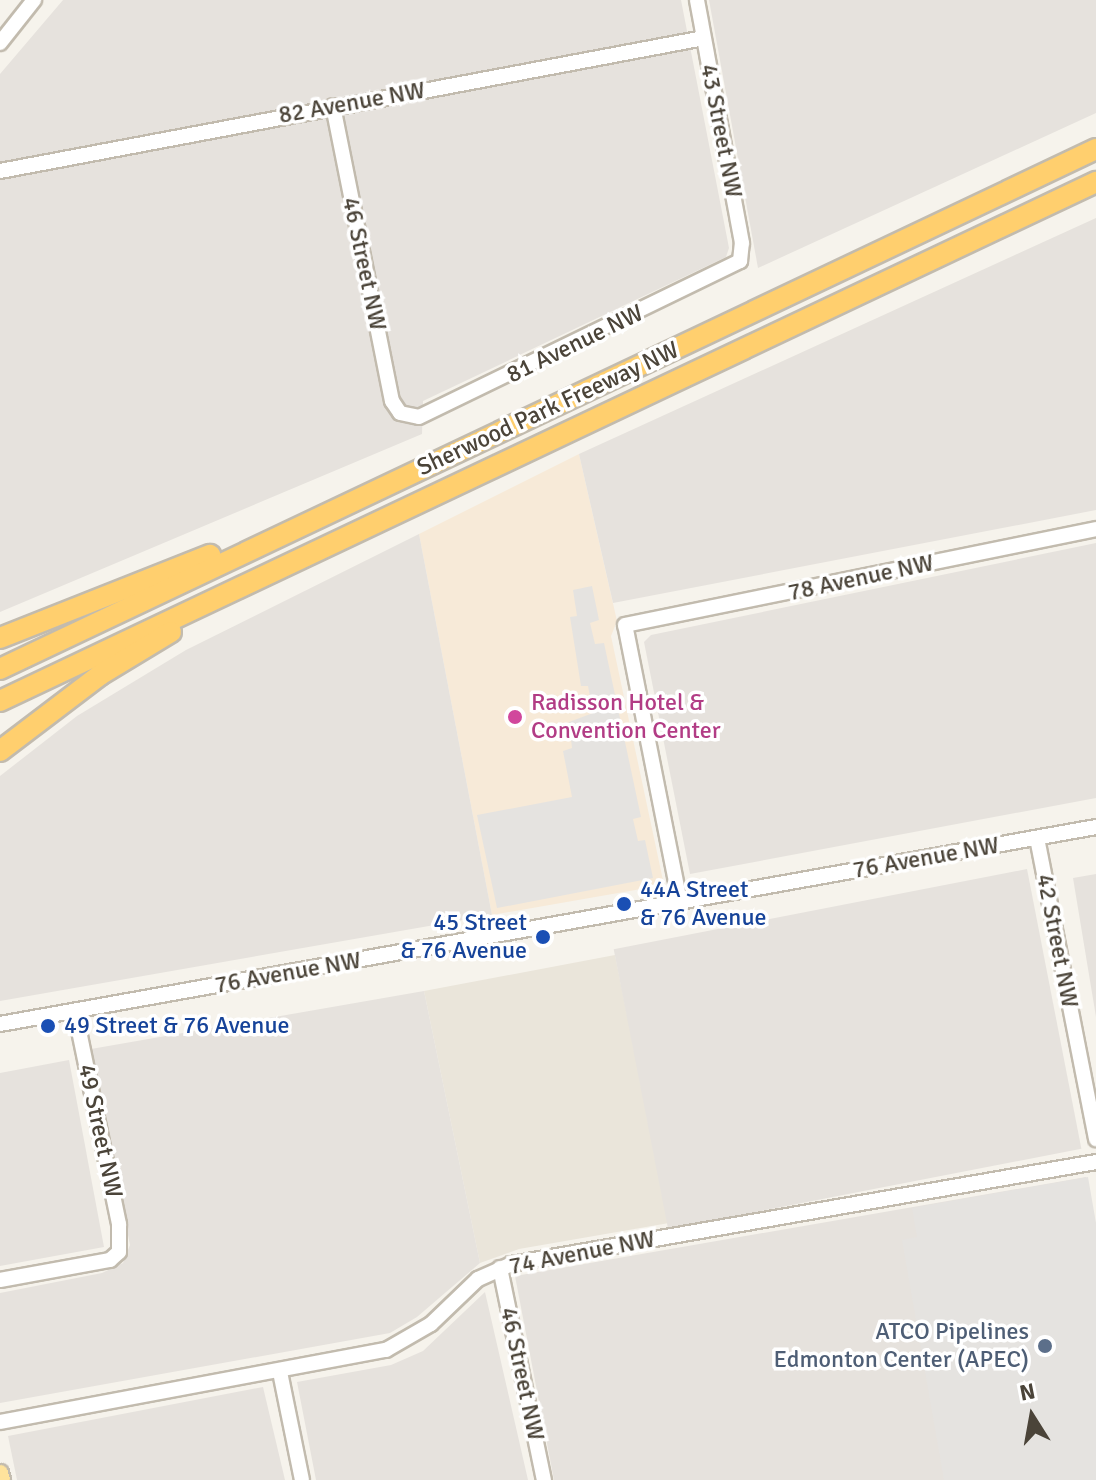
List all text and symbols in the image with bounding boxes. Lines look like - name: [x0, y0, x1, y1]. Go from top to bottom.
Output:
- street label: 43 Street NW: [694, 62, 748, 200]
- street label: 82 Avenue NW: [276, 76, 428, 130]
- street label: 46 Street NW: [336, 195, 392, 333]
- street label: 81 Avenue NW: [502, 299, 648, 389]
- street label: Sherwood Park Freeway NW: [413, 336, 683, 482]
- street label: 78 Avenue NW: [785, 549, 937, 607]
- place label: Radisson Hotel & Convention Center: [531, 689, 721, 745]
- marker: Radisson Hotel & Convention Center: [506, 708, 524, 726]
- street label: 76 Avenue NW: [850, 831, 1002, 885]
- street label: 42 Street NW: [1030, 872, 1084, 1010]
- place label: 44A Street & 76 Avenue: [640, 876, 766, 932]
- marker: 44A Street & 76 Avenue: [615, 895, 633, 913]
- place label: 45 Street & 76 Avenue: [401, 909, 527, 965]
- marker: 45 Street & 76 Avenue: [534, 928, 552, 946]
- street label: 76 Avenue NW: [212, 946, 364, 1000]
- place label: 49 Street & 76 Avenue: [64, 1012, 290, 1040]
- marker: 49 Street & 76 Avenue: [39, 1017, 57, 1035]
- street label: 49 Street NW: [72, 1062, 128, 1200]
- street label: 74 Avenue NW: [506, 1225, 658, 1281]
- street label: 46 Street NW: [494, 1305, 550, 1443]
- place label: ATCO Pipelines Edmonton Center (APEC): [773, 1318, 1029, 1374]
- marker: ATCO Pipelines Edmonton Center (APEC): [1036, 1337, 1054, 1355]
- north arrow: [992, 1376, 1072, 1456]
- text: N: [1017, 1377, 1037, 1407]

